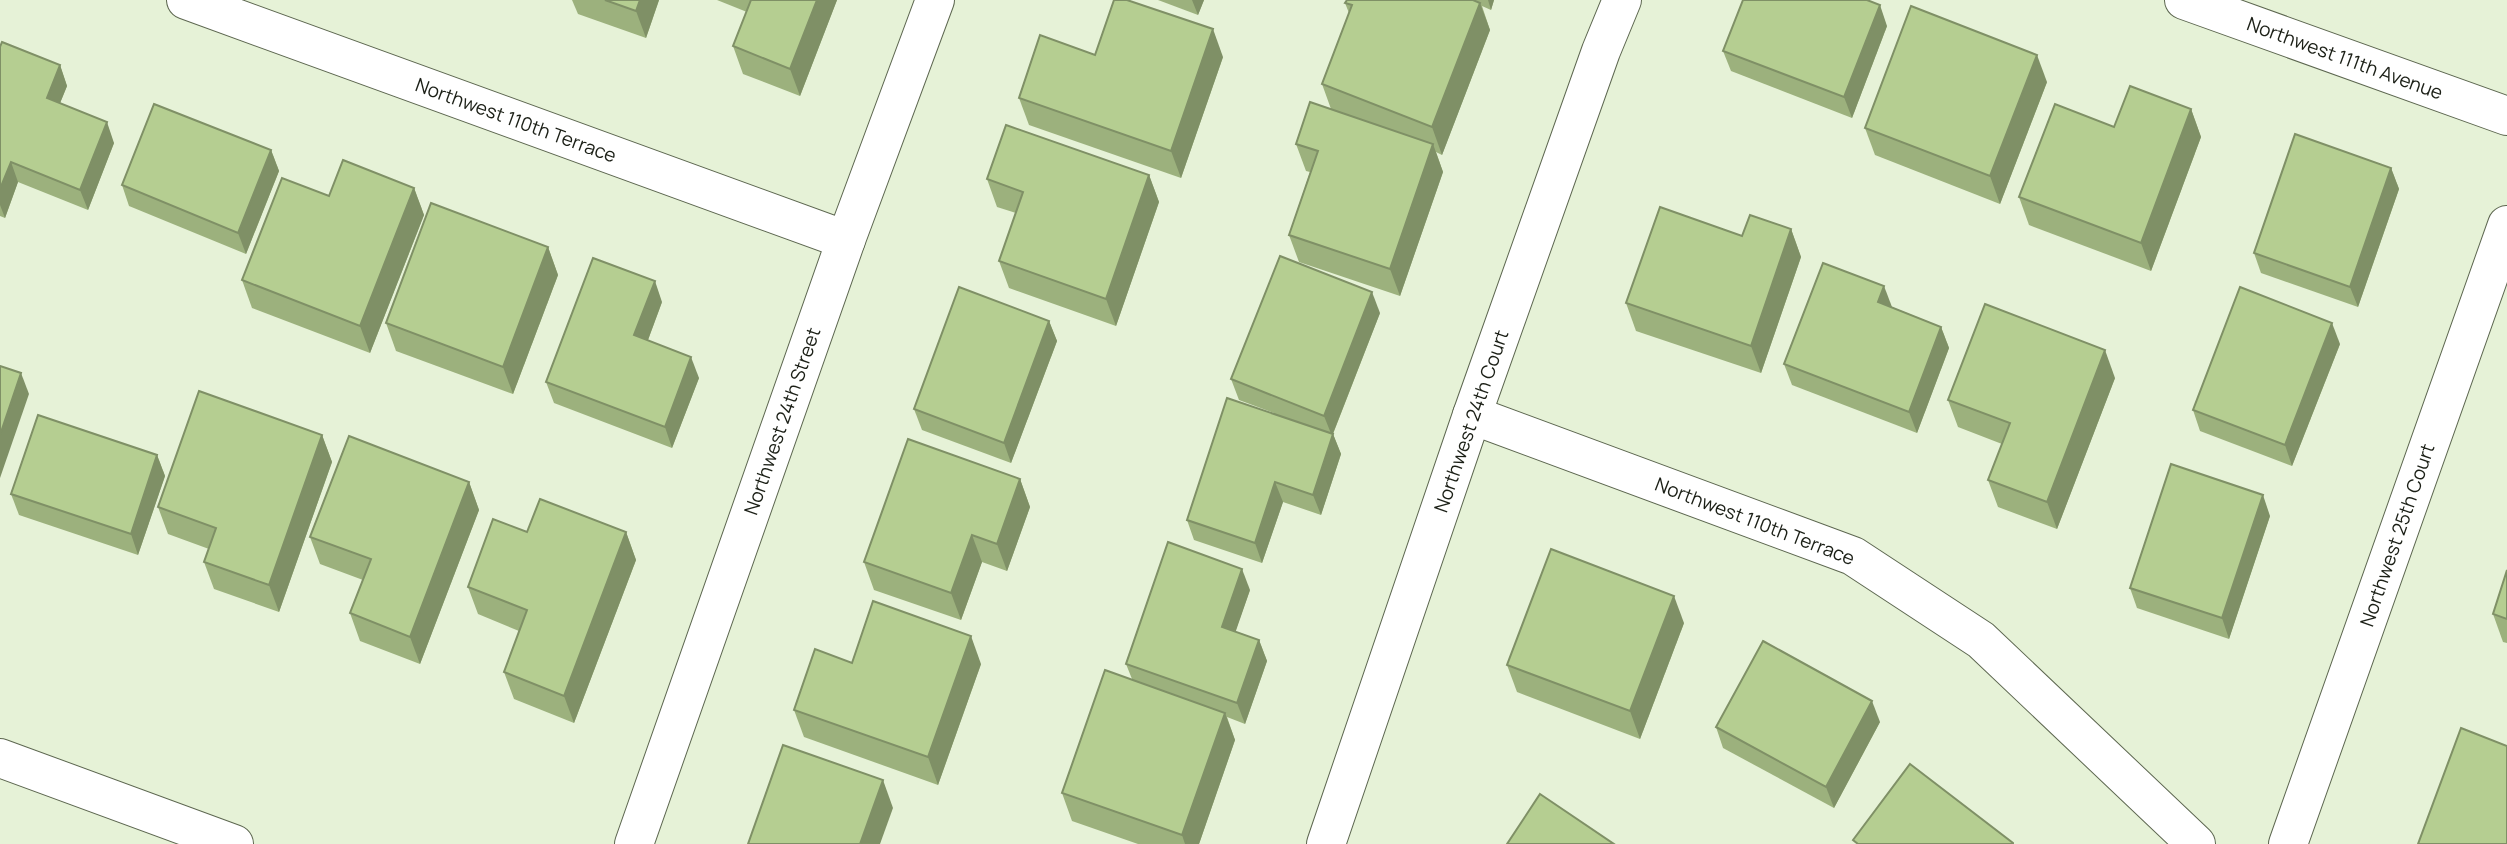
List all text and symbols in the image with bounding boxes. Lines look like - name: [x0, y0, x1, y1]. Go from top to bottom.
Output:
- street label: Northwest 111th Avenue: [2243, 10, 2447, 106]
- street label: Northwest 110th Terrace: [412, 72, 620, 168]
- street label: Northwest 24th Street: [738, 324, 826, 518]
- street label: Northwest 24th Court: [1428, 326, 1514, 516]
- street label: Northwest 25th Court: [2353, 440, 2441, 630]
- street label: Northwest 110th Terrace: [1651, 471, 1859, 571]

